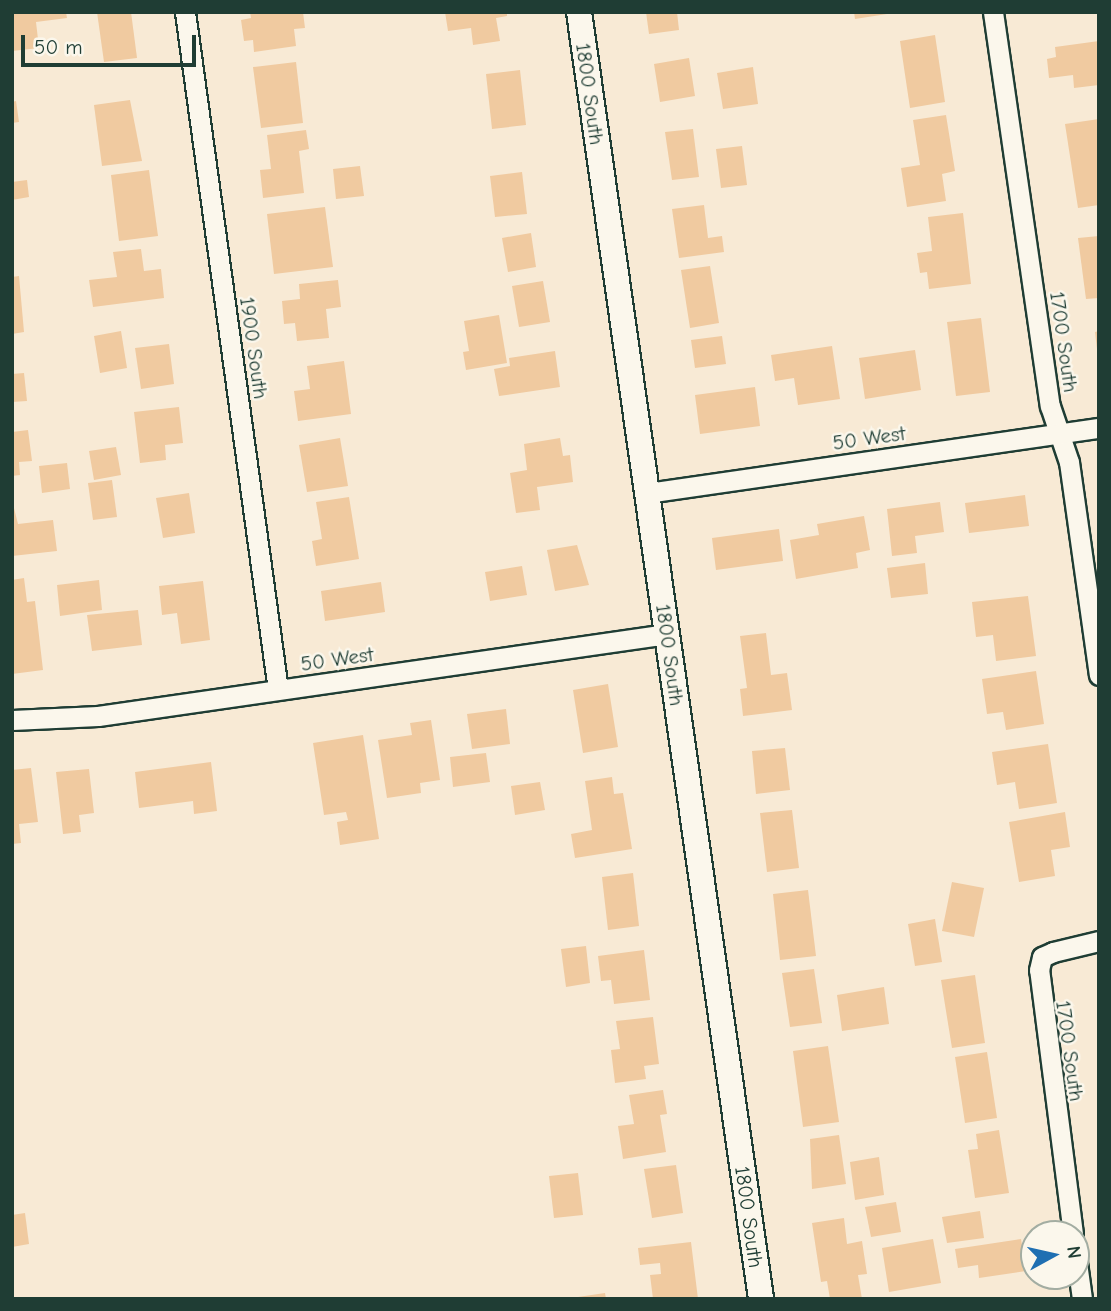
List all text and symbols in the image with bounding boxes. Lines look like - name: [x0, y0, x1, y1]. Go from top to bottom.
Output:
- scale bar: [24, 21, 200, 65]
- text: 50 m: [34, 35, 83, 59]
- street label: 1800 South: [570, 42, 610, 146]
- street label: 1700 South: [1044, 290, 1084, 394]
- street label: 1900 South: [234, 295, 274, 401]
- street label: 50 West: [831, 420, 907, 456]
- street label: 1800 South: [650, 603, 690, 707]
- street label: 50 West: [299, 641, 375, 677]
- street label: 1700 South: [1050, 999, 1090, 1103]
- street label: 1800 South: [729, 1165, 769, 1269]
- north arrow: [1020, 1220, 1090, 1290]
- text: N: [1062, 1245, 1086, 1260]

